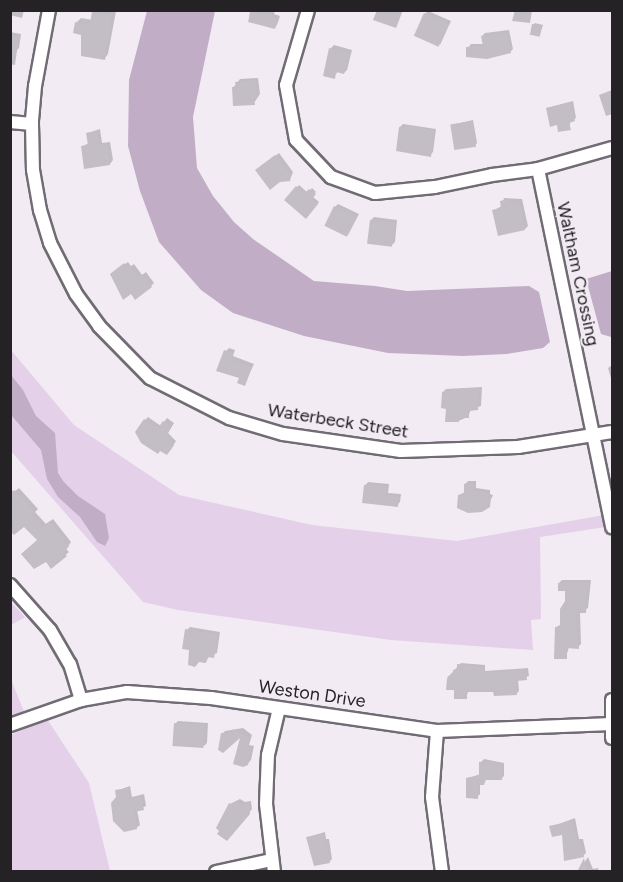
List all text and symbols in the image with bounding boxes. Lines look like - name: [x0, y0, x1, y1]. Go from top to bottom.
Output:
- street label: Waltham Crossing: [552, 200, 604, 348]
- street label: Waterbeck Street: [266, 399, 410, 443]
- street label: Weston Drive: [257, 676, 367, 712]

